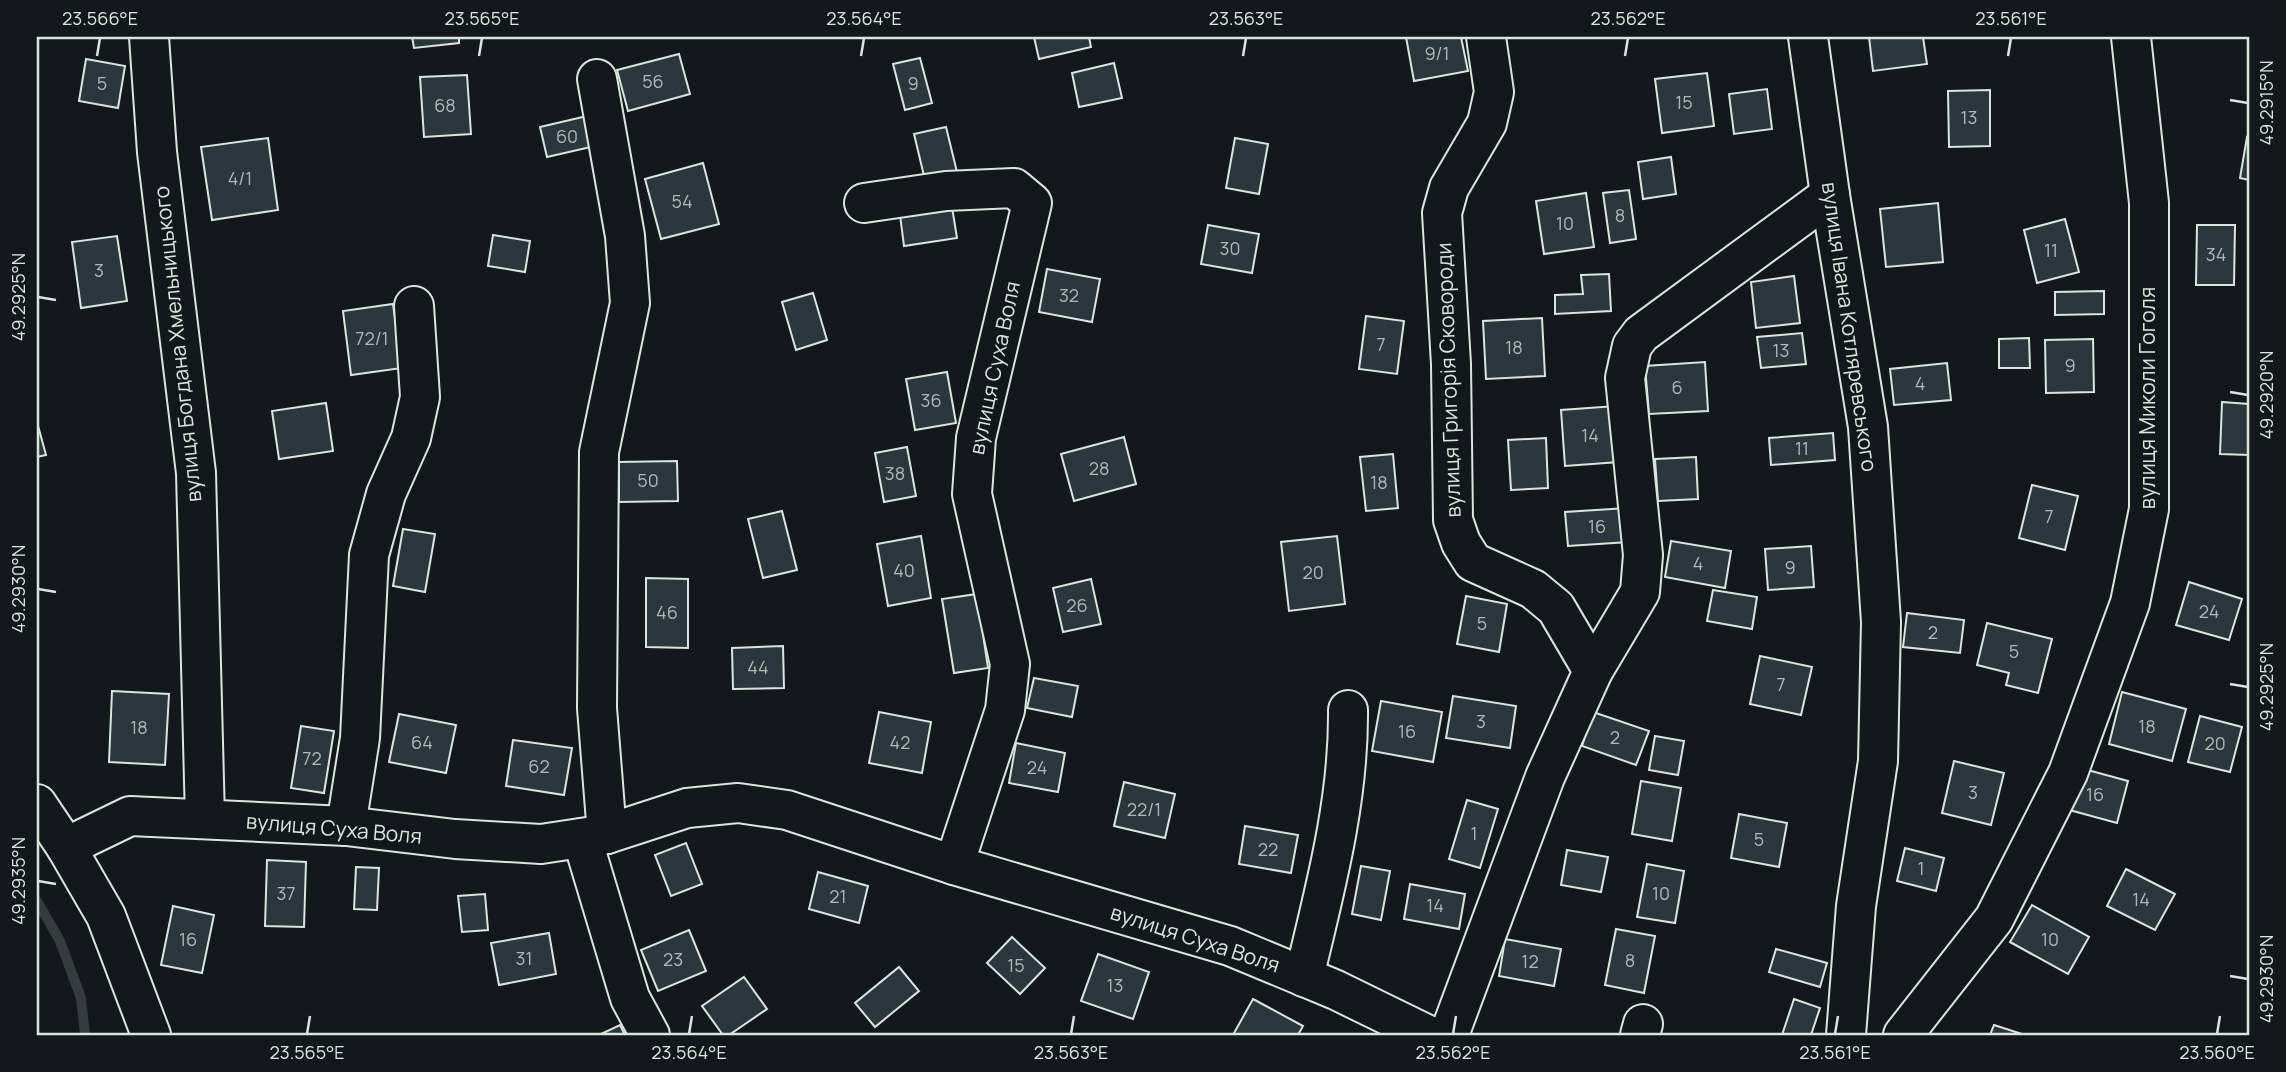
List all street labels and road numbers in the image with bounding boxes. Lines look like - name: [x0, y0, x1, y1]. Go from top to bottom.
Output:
- street label: вулиця Івана Котляревського: [1816, 180, 1884, 473]
- street label: вулиця Богдана Хмельницького: [146, 185, 208, 503]
- street label: вулиця Григорія Сковороди: [1429, 242, 1467, 518]
- street label: вулиця Суха Воля: [962, 279, 1026, 457]
- street label: вулиця Миколи Гоголя: [2133, 287, 2161, 509]
- street label: вулиця Суха Воля: [245, 806, 423, 850]
- street label: вулиця Суха Воля: [1107, 897, 1283, 979]

